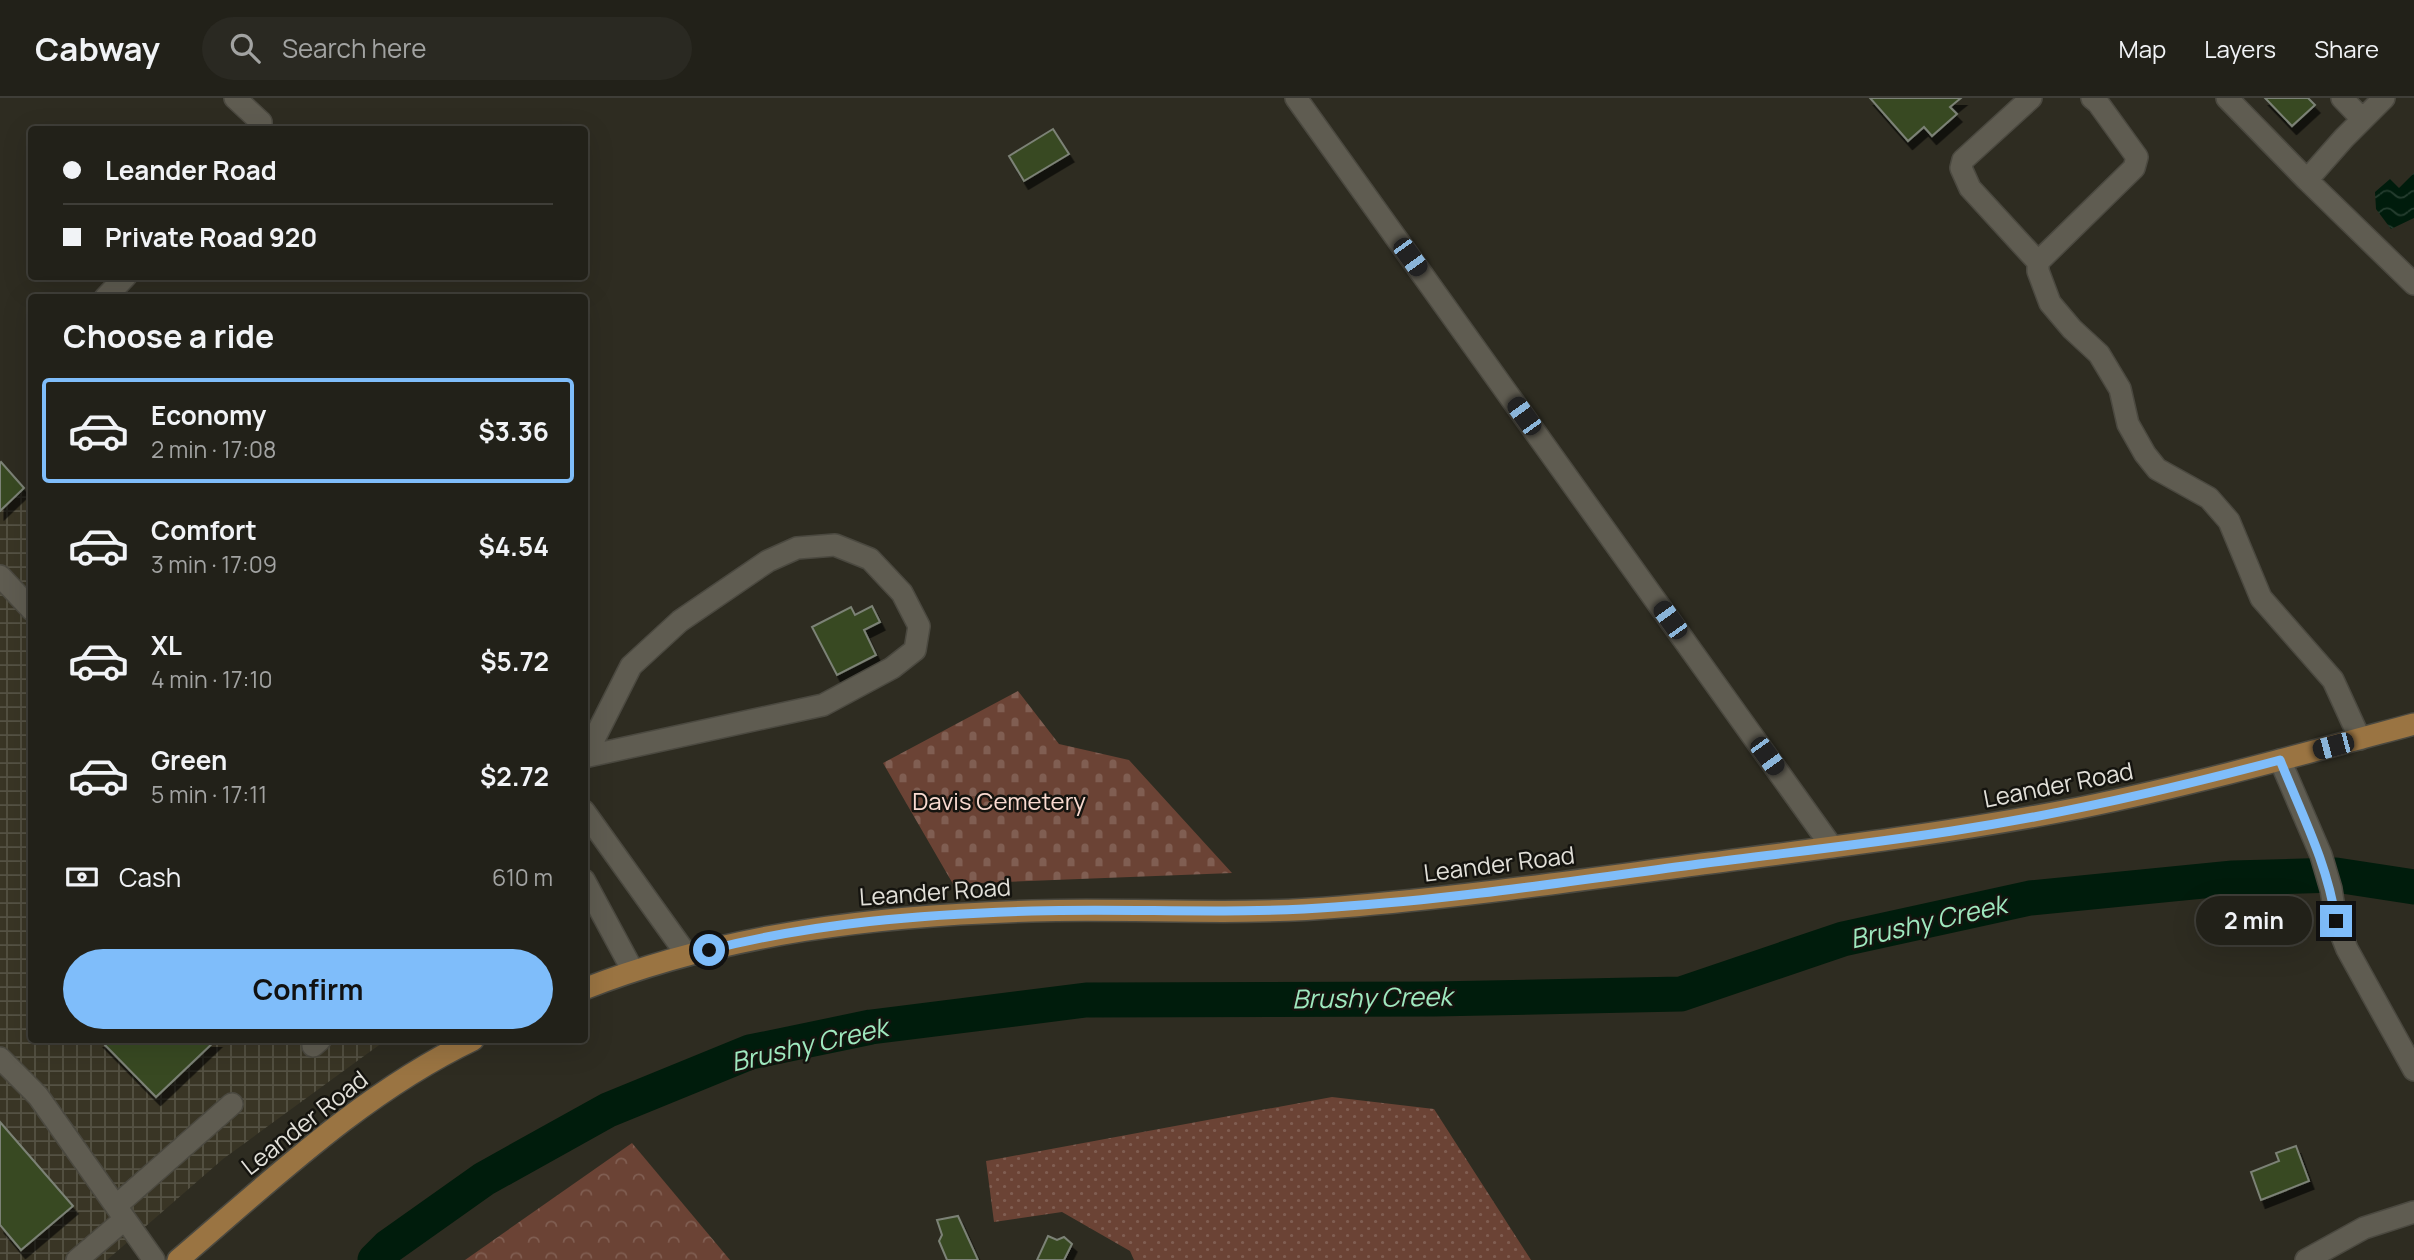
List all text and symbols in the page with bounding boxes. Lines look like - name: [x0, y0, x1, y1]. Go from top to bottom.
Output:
- search box: [202, 17, 692, 80]
- text: Cabway: [35, 26, 160, 71]
- icon: search: [226, 29, 264, 67]
- text: Search here: [282, 30, 427, 66]
- text: Map: [2119, 32, 2166, 65]
- text: Layers: [2204, 32, 2276, 65]
- text: Share: [2314, 32, 2379, 65]
- text: Leander Road: [105, 152, 277, 188]
- text: Private Road 920: [105, 219, 317, 255]
- car: [1390, 234, 1431, 280]
- text: Choose a ride: [63, 314, 274, 358]
- car: [1504, 393, 1545, 439]
- text: Economy: [151, 397, 266, 433]
- icon: car: [67, 399, 130, 462]
- text: $3.36: [478, 413, 549, 449]
- text: 2 min · 17:08: [151, 433, 276, 465]
- text: Comfort: [151, 512, 257, 548]
- icon: car: [67, 514, 130, 577]
- text: $4.54: [478, 528, 549, 564]
- text: 3 min · 17:09: [151, 548, 277, 580]
- car: [1650, 597, 1691, 643]
- text: XL: [151, 627, 182, 663]
- icon: car: [67, 629, 130, 692]
- text: $5.72: [480, 643, 549, 679]
- text: 4 min · 17:10: [151, 663, 273, 695]
- car: [2310, 730, 2357, 762]
- car: [1747, 733, 1788, 779]
- text: Green: [151, 742, 227, 778]
- icon: car: [67, 744, 130, 807]
- street label: Leander Road: [1980, 753, 2136, 815]
- text: $2.72: [480, 758, 549, 794]
- text: 5 min · 17:11: [151, 778, 267, 810]
- park label: Davis Cemetery: [912, 784, 1086, 817]
- street label: Leander Road: [1421, 837, 1577, 889]
- icon: cash: [63, 858, 101, 896]
- text: Cash: [119, 859, 181, 895]
- text: 610 m: [492, 861, 553, 893]
- street label: Leander Road: [858, 869, 1012, 913]
- water label: Brushy Creek: [1846, 885, 2014, 957]
- callout: 2 min: [2196, 896, 2312, 946]
- text: 2 min: [2224, 904, 2284, 936]
- route end: [2320, 905, 2352, 937]
- route start: [693, 934, 725, 966]
- button: Confirm: [63, 949, 553, 1029]
- water label: Brushy Creek: [1292, 978, 1456, 1016]
- water label: Brushy Creek: [727, 1008, 895, 1080]
- street label: Leander Road: [234, 1062, 374, 1182]

